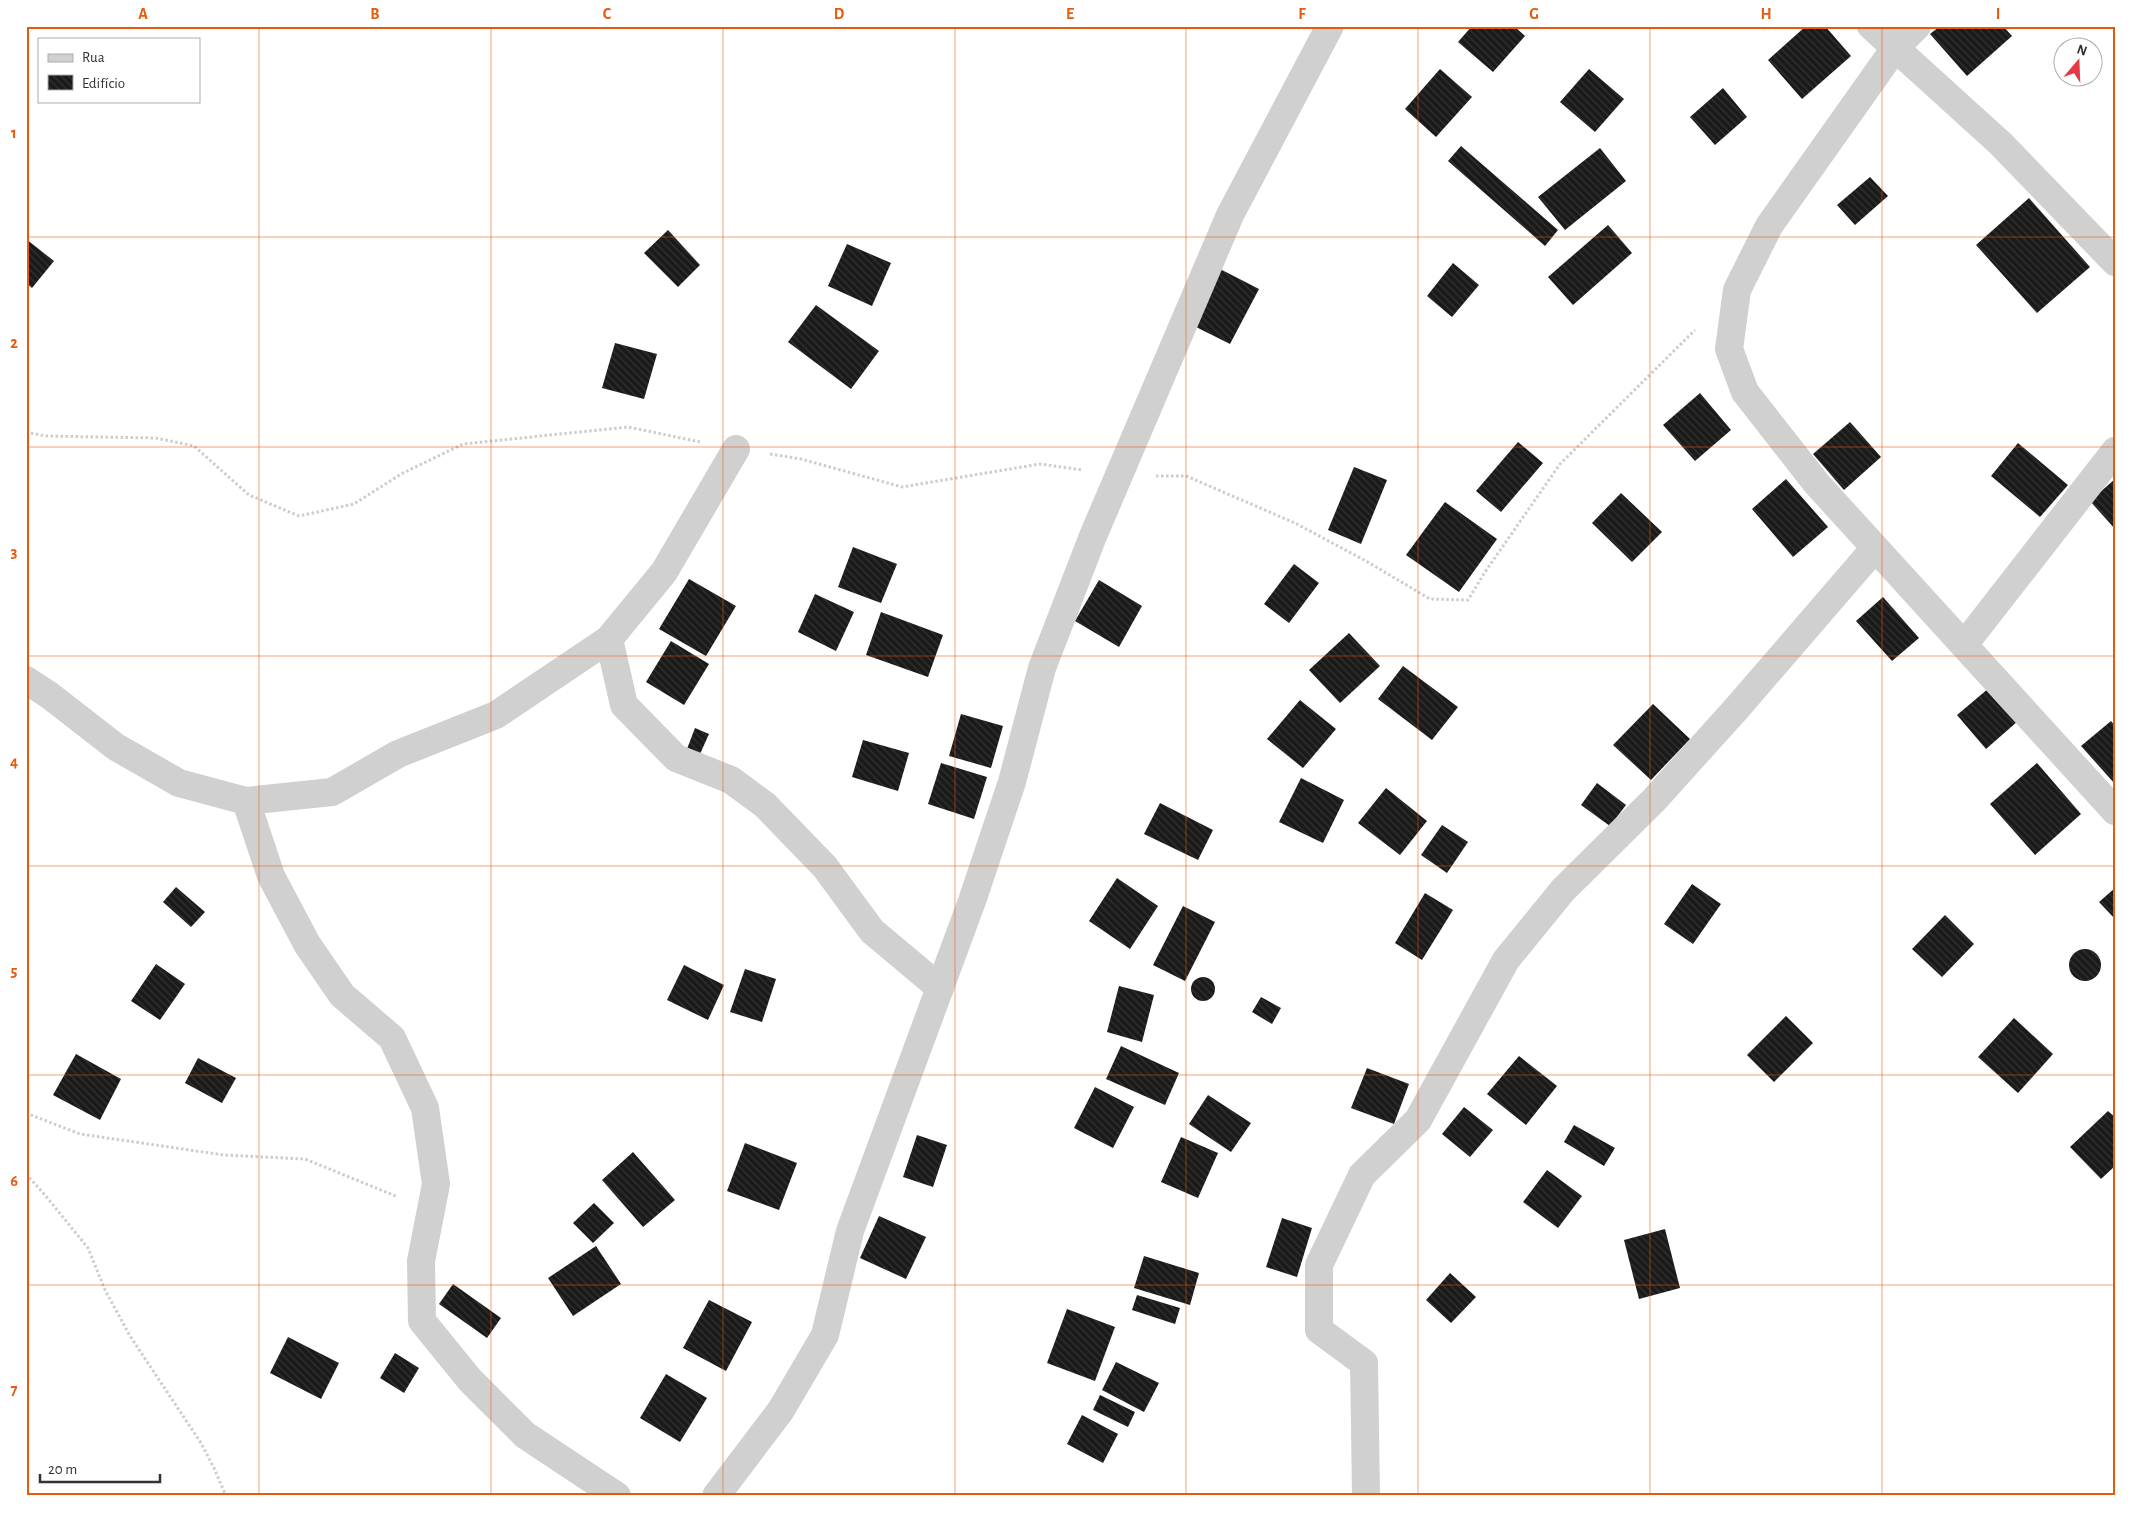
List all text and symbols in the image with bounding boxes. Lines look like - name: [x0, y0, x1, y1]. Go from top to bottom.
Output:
- text: A: [138, 6, 148, 22]
- text: B: [370, 6, 380, 22]
- text: C: [603, 6, 612, 22]
- text: D: [834, 6, 845, 22]
- text: E: [1066, 6, 1074, 22]
- text: F: [1298, 6, 1306, 22]
- text: G: [1529, 6, 1539, 22]
- text: H: [1760, 6, 1772, 22]
- text: I: [1996, 6, 2000, 22]
- legend: [38, 38, 200, 102]
- north arrow: [2054, 38, 2104, 88]
- text: N: [2075, 42, 2089, 59]
- text: Rua: [82, 50, 105, 65]
- text: Edifício: [82, 76, 125, 91]
- text: 1: [11, 125, 17, 141]
- text: 2: [10, 335, 18, 351]
- text: 3: [11, 544, 18, 560]
- text: 4: [10, 754, 18, 770]
- text: 5: [11, 963, 18, 979]
- text: 6: [10, 1173, 18, 1189]
- text: 7: [11, 1382, 18, 1398]
- scale bar: [40, 1452, 160, 1484]
- text: 20 m: [48, 1462, 77, 1477]

